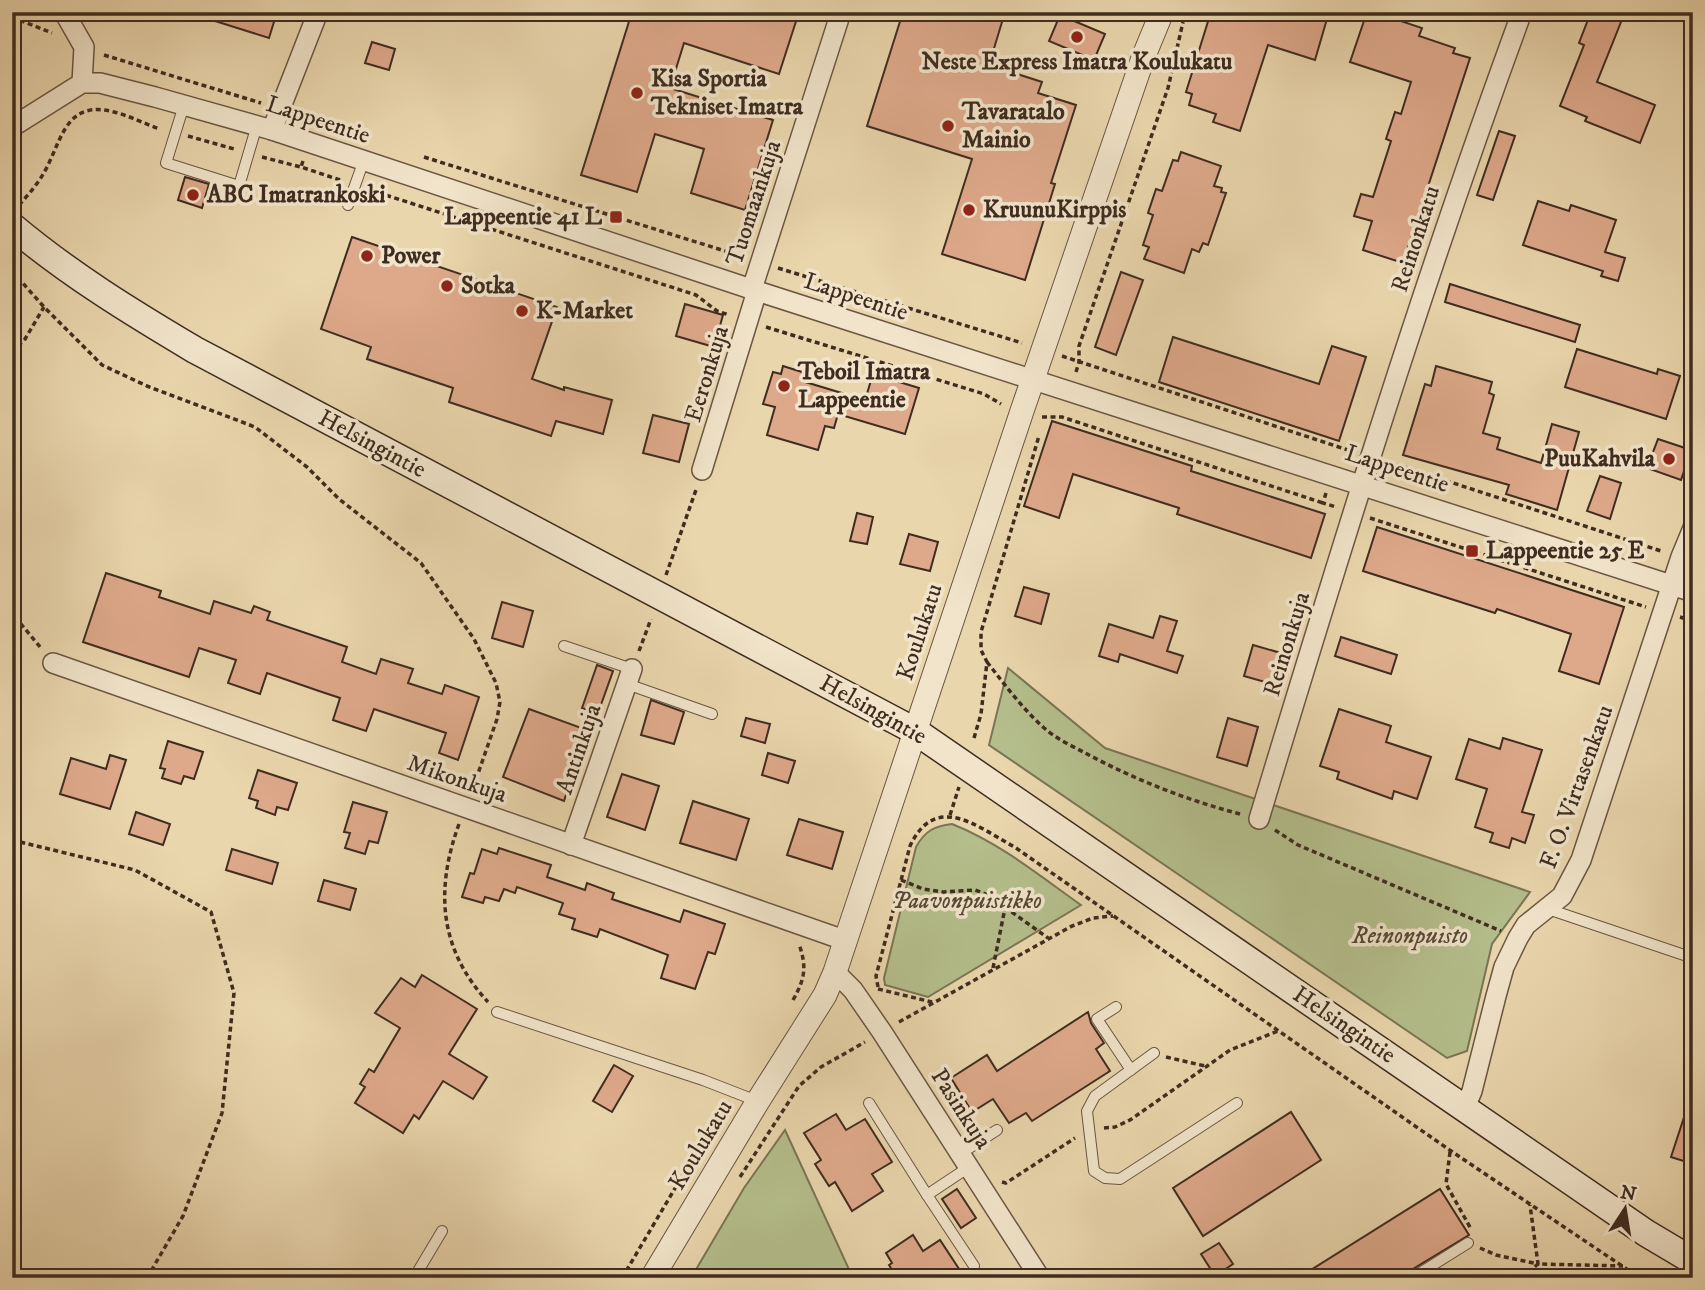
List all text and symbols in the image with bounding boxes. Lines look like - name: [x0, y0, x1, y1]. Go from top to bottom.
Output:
- marker: Neste Express Imatra Koulukatu: [1069, 29, 1085, 45]
- place label: Neste Express Imatra Koulukatu: [922, 47, 1233, 77]
- place label: Kisa Sportia Tekniset Imatra: [650, 64, 804, 122]
- marker: Kisa Sportia Tekniset Imatra: [629, 85, 645, 101]
- street label: Lappeentie: [262, 89, 374, 151]
- place label: Tavaratalo Mainio: [961, 97, 1065, 155]
- marker: Tavaratalo Mainio: [940, 118, 956, 134]
- street label: Tuomaankuja: [720, 136, 789, 269]
- place label: ABC Imatrankoski: [206, 180, 386, 210]
- street label: Reinonkatu: [1385, 182, 1447, 296]
- marker: ABC Imatrankoski: [185, 187, 201, 203]
- place label: KruunuKirppis: [983, 195, 1126, 225]
- place label: Lappeentie 41 L: [444, 202, 603, 232]
- marker: KruunuKirppis: [961, 202, 977, 218]
- marker: Lappeentie 41 L: [608, 209, 624, 225]
- place label: Power: [381, 241, 441, 271]
- marker: Power: [359, 248, 375, 264]
- street label: Lappeentie: [800, 266, 912, 328]
- place label: Sotka: [461, 271, 516, 301]
- marker: Sotka: [439, 278, 455, 294]
- place label: K-Market: [536, 296, 633, 326]
- marker: K-Market: [514, 303, 530, 319]
- street label: Eeronkuja: [678, 321, 736, 426]
- place label: Teboil Imatra Lappeentie: [797, 357, 931, 415]
- marker: Teboil Imatra Lappeentie: [776, 378, 792, 394]
- street label: Helsingintie: [313, 403, 431, 485]
- street label: Lappeentie: [1341, 438, 1453, 500]
- place label: PuuKahvila: [1544, 444, 1656, 474]
- marker: PuuKahvila: [1661, 451, 1677, 467]
- place label: Lappeentie 25 E: [1486, 536, 1645, 566]
- marker: Lappeentie 25 E: [1464, 543, 1480, 559]
- street label: Koulukatu: [890, 580, 950, 684]
- street label: Reinonkuja: [1257, 587, 1317, 700]
- street label: Helsingintie: [814, 668, 932, 752]
- street label: Antinkuja: [550, 699, 609, 798]
- street label: F. O. Virtasenkatu: [1534, 701, 1620, 873]
- street label: Mikonkuja: [403, 748, 511, 810]
- park label: Paavonpuistikko: [892, 886, 1042, 916]
- park label: Reinonpuisto: [1351, 921, 1468, 951]
- street label: Helsingintie: [1287, 980, 1401, 1070]
- street label: Pasinkuja: [924, 1063, 999, 1156]
- street label: Koulukatu: [662, 1094, 740, 1196]
- north arrow: [1590, 1174, 1660, 1244]
- text: N: [1618, 1181, 1639, 1207]

